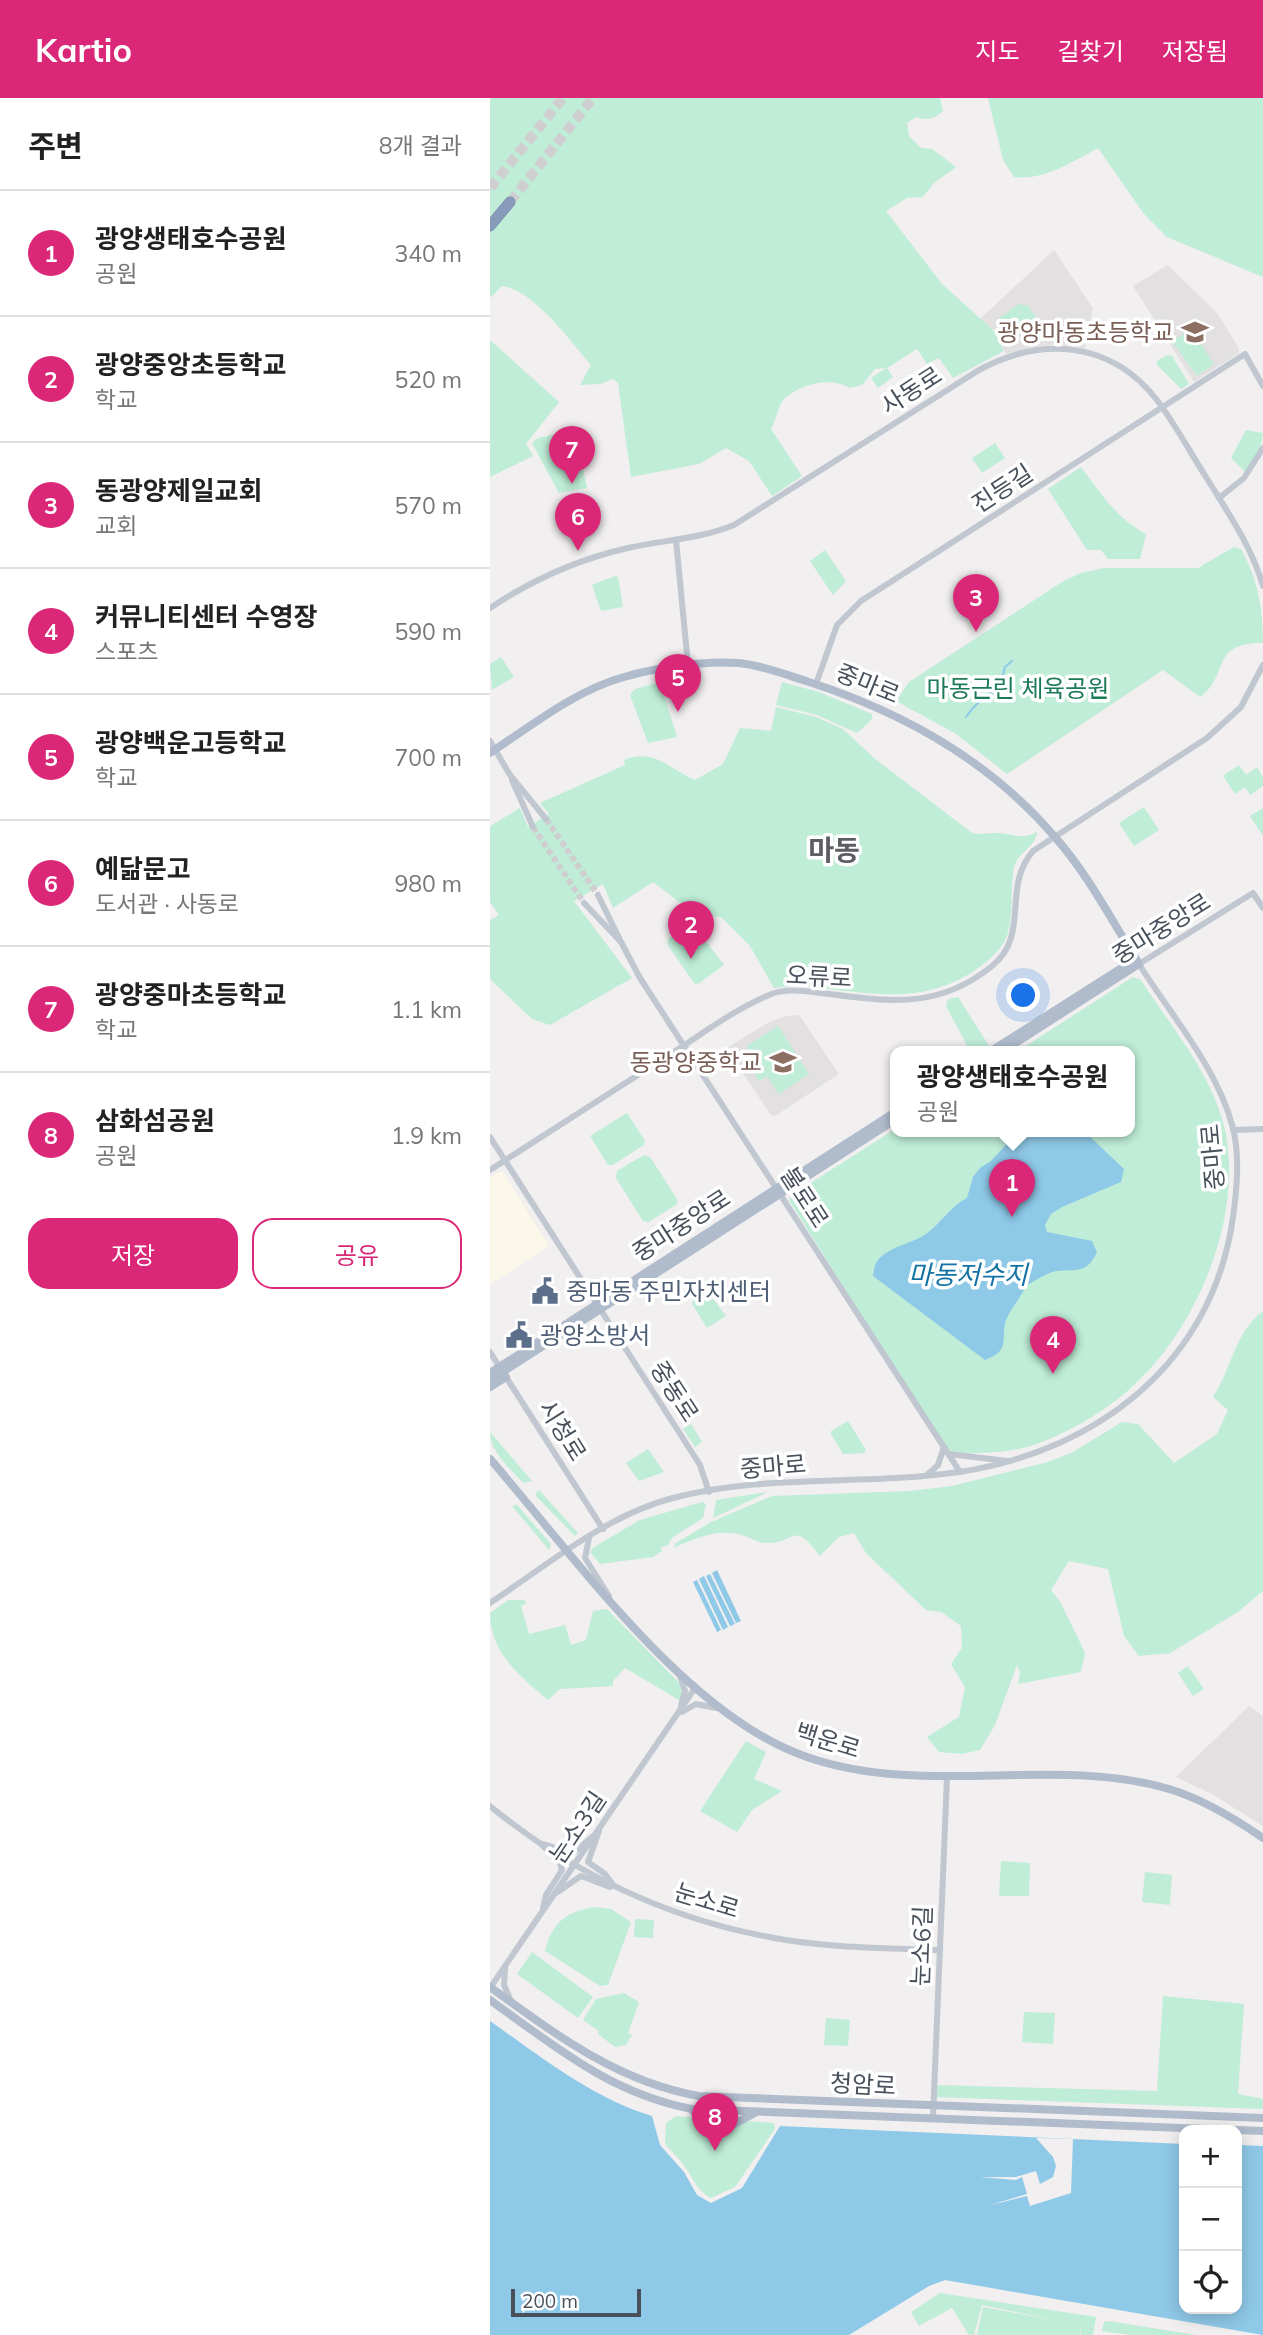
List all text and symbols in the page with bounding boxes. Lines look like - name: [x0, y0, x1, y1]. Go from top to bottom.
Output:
- text: Kartio: [35, 29, 132, 70]
- text: 지도: [975, 36, 1020, 66]
- text: 길찾기: [1058, 36, 1124, 66]
- text: 저장됨: [1162, 36, 1228, 66]
- text: 주변: [28, 127, 83, 165]
- text: 8개 결과: [379, 131, 462, 160]
- text: 광양생태호수공원: [95, 222, 286, 255]
- text: 1: [44, 239, 58, 268]
- text: 340 m: [394, 239, 462, 268]
- text: 공원: [95, 259, 137, 288]
- place label: 광양마동초등학교: [997, 317, 1174, 347]
- school or university icon: 광양마동초등학교: [1180, 317, 1210, 347]
- text: 광양중앙초등학교: [95, 348, 286, 381]
- street label: 사동로: [875, 359, 947, 421]
- text: 2: [44, 365, 58, 394]
- text: 520 m: [394, 365, 462, 394]
- text: 학교: [95, 385, 137, 414]
- pin: 7: [549, 426, 595, 484]
- street label: 진등길: [966, 457, 1038, 519]
- text: 동광양제일교회: [95, 474, 262, 507]
- text: 3: [44, 491, 58, 520]
- text: 570 m: [394, 491, 462, 520]
- pin: 6: [555, 493, 601, 551]
- text: 교회: [95, 511, 137, 540]
- pin: 3: [953, 574, 999, 632]
- text: 커뮤니티센터 수영장: [95, 600, 317, 633]
- text: 4: [44, 617, 58, 646]
- text: 590 m: [394, 617, 462, 646]
- text: 스포츠: [95, 637, 158, 666]
- pin: 5: [655, 654, 701, 712]
- street label: 중마로: [832, 657, 904, 709]
- park label: 마동근린 체육공원: [927, 673, 1109, 703]
- text: 광양백운고등학교: [95, 726, 286, 759]
- text: 5: [44, 743, 58, 772]
- text: 700 m: [394, 743, 462, 772]
- text: 학교: [95, 763, 137, 792]
- district label: 마동: [808, 832, 860, 867]
- text: 예닮문고: [95, 852, 191, 885]
- text: 6: [44, 869, 58, 898]
- text: 980 m: [394, 869, 462, 898]
- street label: 중마중앙로: [1106, 886, 1216, 970]
- text: 도서관 · 사동로: [95, 889, 239, 918]
- pin: 2: [668, 901, 714, 959]
- street label: 오류로: [785, 959, 853, 993]
- text: 광양중마초등학교: [95, 978, 286, 1011]
- your location: [1006, 978, 1040, 1012]
- text: 7: [44, 995, 58, 1024]
- text: 1.1 km: [391, 995, 462, 1024]
- text: 학교: [95, 1015, 137, 1044]
- popup: [890, 1046, 1135, 1137]
- place label: 동광양중학교: [630, 1047, 762, 1077]
- school or university icon: 동광양중학교: [768, 1047, 798, 1077]
- text: 광양생태호수공원: [917, 1060, 1108, 1093]
- text: 공원: [917, 1097, 959, 1126]
- text: 삼화섬공원: [95, 1104, 215, 1137]
- text: 8: [44, 1121, 58, 1150]
- text: 1.9 km: [391, 1121, 462, 1150]
- street label: 중마로: [1194, 1123, 1230, 1191]
- text: 공원: [95, 1141, 137, 1170]
- pin: 1: [989, 1159, 1035, 1217]
- street label: 불로로: [774, 1161, 836, 1233]
- street label: 중마중앙로: [627, 1182, 735, 1268]
- button: 저장: [28, 1218, 238, 1289]
- button: 공유: [252, 1218, 462, 1289]
- water label: 마동저수지: [908, 1258, 1030, 1291]
- public building icon: 중마동 주민자치센터: [530, 1276, 560, 1306]
- place label: 중마동 주민자치센터: [566, 1276, 771, 1306]
- pin: 4: [1030, 1316, 1076, 1374]
- public building icon: 광양소방서: [504, 1320, 534, 1350]
- place label: 광양소방서: [540, 1320, 650, 1350]
- street label: 중동로: [644, 1355, 706, 1427]
- street label: 시청로: [533, 1394, 593, 1466]
- street label: 중마로: [739, 1448, 807, 1484]
- street label: 백운로: [792, 1716, 864, 1764]
- street label: 눈소3길: [542, 1785, 612, 1869]
- street label: 눈소로: [671, 1876, 743, 1924]
- street label: 눈소6길: [905, 1905, 937, 1987]
- street label: 청암로: [829, 2067, 897, 2101]
- pin: 8: [692, 2093, 738, 2151]
- map controls: [1179, 2125, 1242, 2314]
- button: +: [1179, 2125, 1242, 2188]
- button: −: [1179, 2188, 1242, 2251]
- button: locate: [1179, 2251, 1242, 2314]
- scale bar: [511, 2286, 640, 2318]
- text: 200 m: [522, 2289, 578, 2313]

